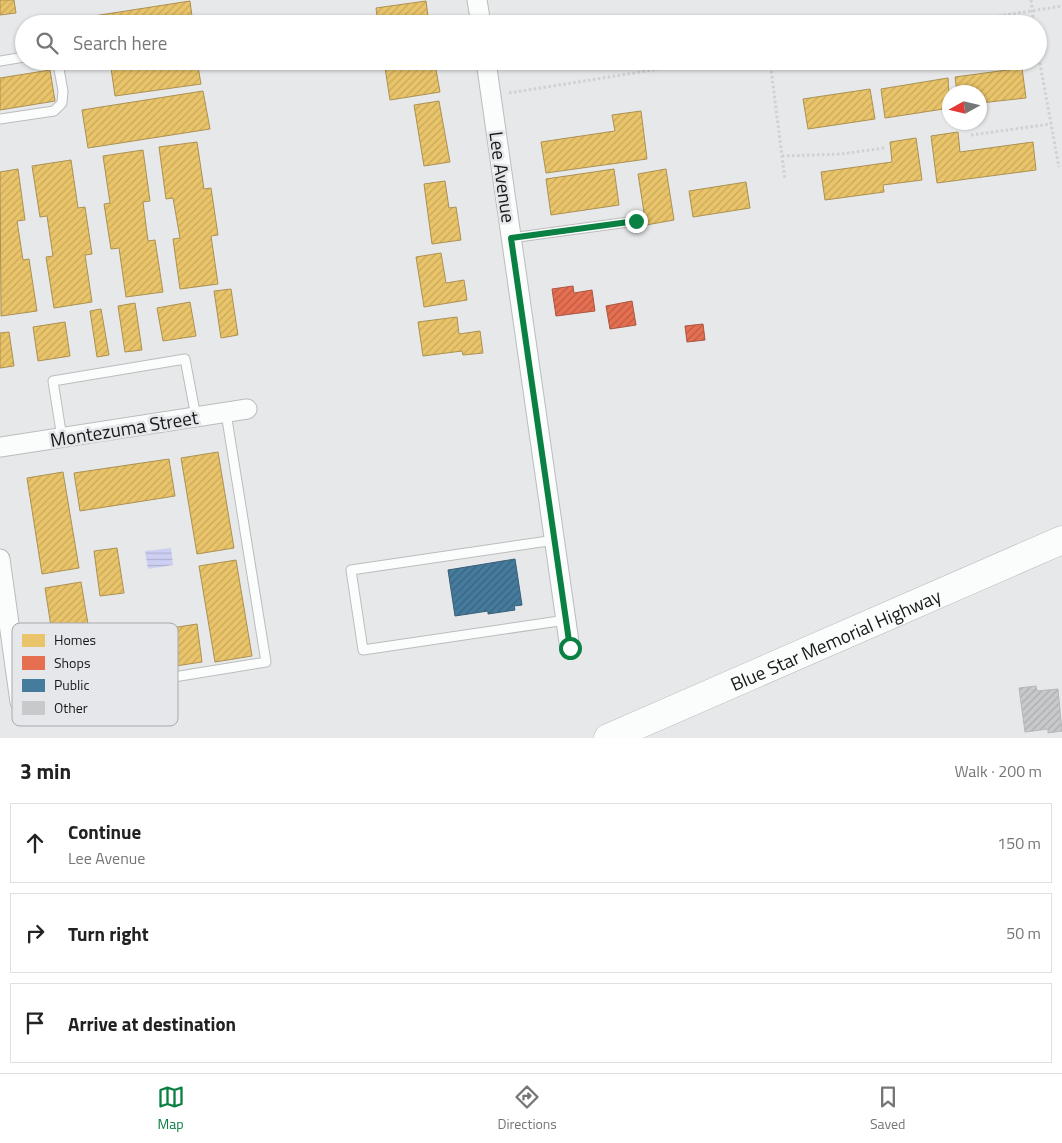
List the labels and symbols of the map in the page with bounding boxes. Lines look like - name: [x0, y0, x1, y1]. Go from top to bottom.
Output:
- north arrow: [942, 85, 987, 130]
- street label: Lee Avenue: [482, 130, 524, 224]
- route end: [625, 210, 648, 233]
- street label: Montezuma Street: [48, 402, 200, 454]
- street label: Blue Star Memorial Highway: [725, 580, 945, 698]
- legend: [12, 623, 178, 726]
- text: Homes: [54, 629, 96, 650]
- route start: [559, 637, 582, 660]
- text: Shops: [54, 652, 90, 673]
- text: Public: [54, 674, 90, 695]
- text: Other: [54, 697, 88, 718]

